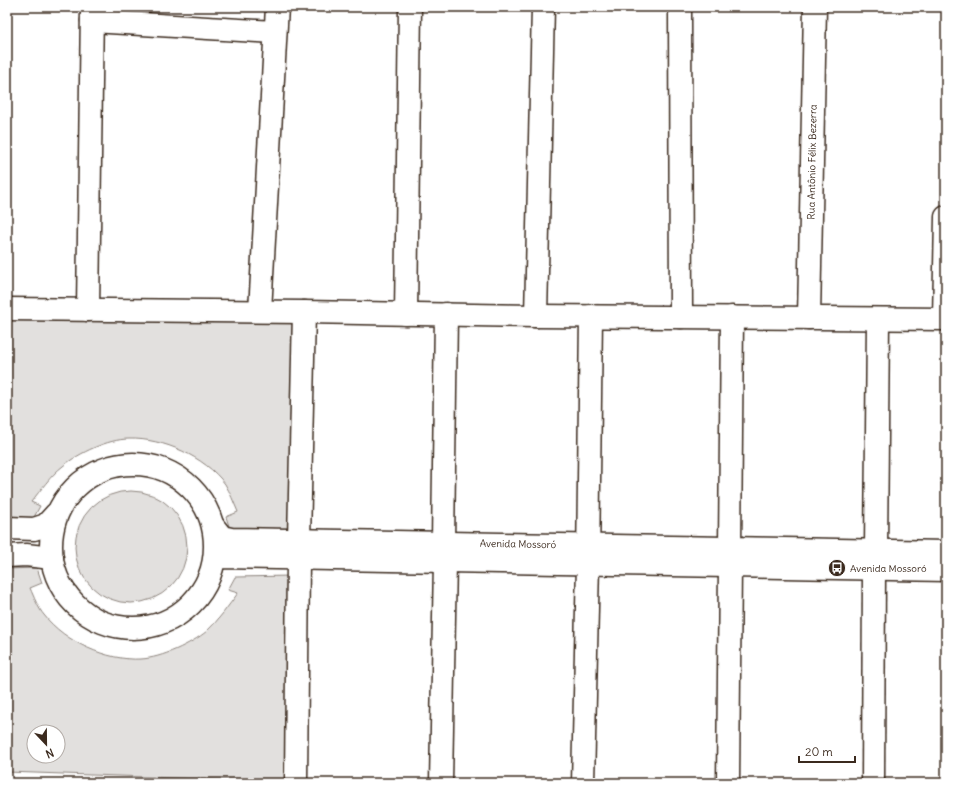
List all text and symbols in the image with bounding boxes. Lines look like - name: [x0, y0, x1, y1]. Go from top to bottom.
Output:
- street label: Rua Antônio Félix Bezerra: [804, 104, 820, 220]
- street label: Avenida Mossoró: [480, 537, 557, 551]
- bus stop icon: Avenida Mossoró: [827, 558, 847, 578]
- place label: Avenida Mossoró: [850, 562, 927, 575]
- north arrow: [26, 724, 66, 764]
- scale bar: [799, 738, 855, 764]
- text: 20 m: [805, 744, 833, 759]
- text: N: [44, 745, 56, 761]

